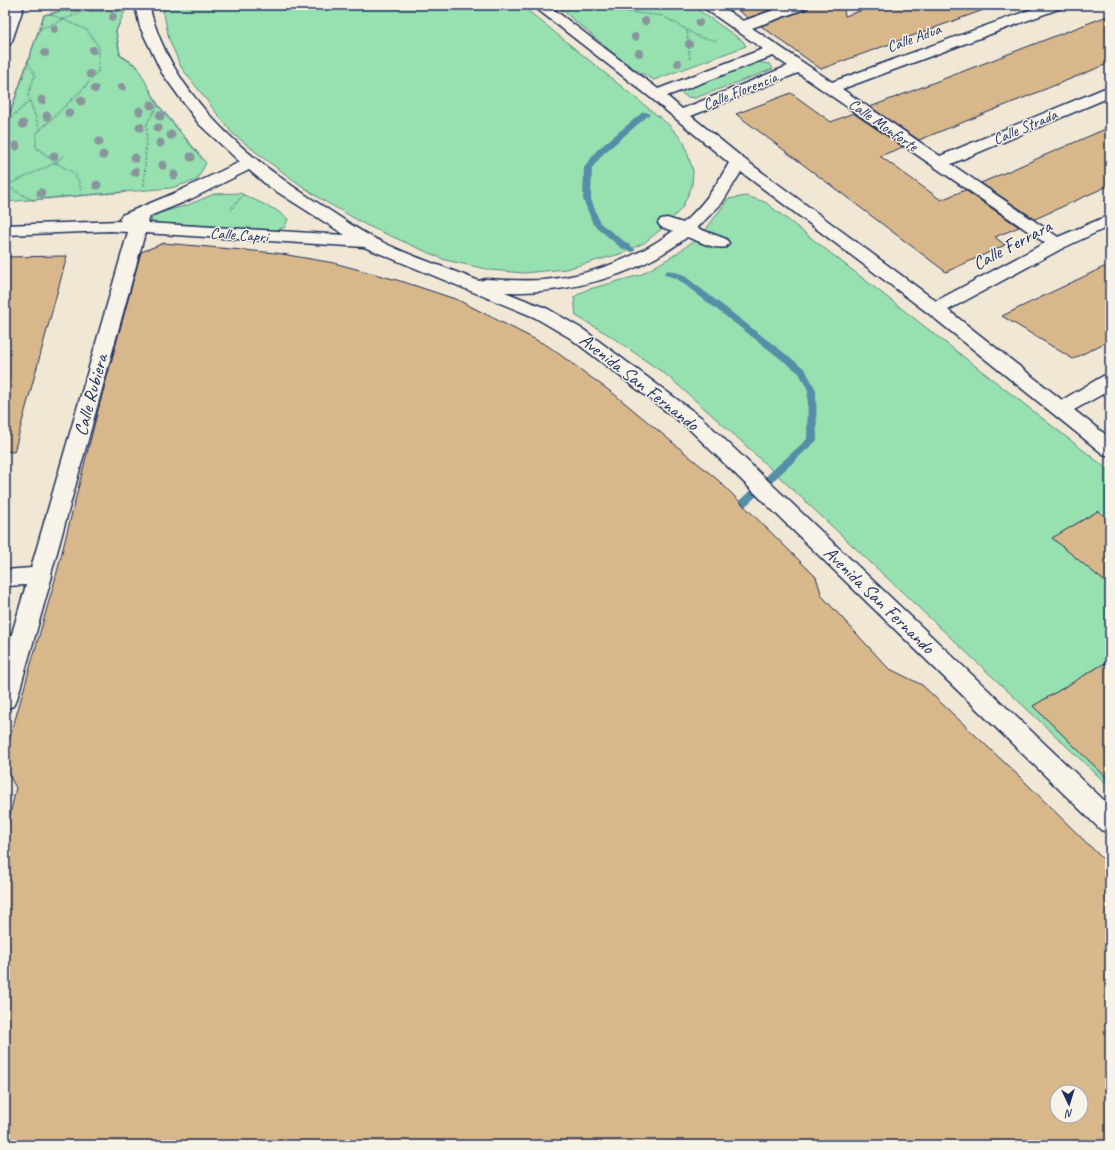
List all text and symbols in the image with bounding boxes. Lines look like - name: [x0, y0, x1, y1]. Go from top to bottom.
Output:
- street label: Calle Adua: [884, 19, 945, 57]
- street label: Calle Florencia: [700, 66, 781, 115]
- street label: Calle Monforte: [845, 94, 923, 157]
- street label: Calle Strada: [990, 104, 1061, 149]
- street label: Calle Ferrara: [968, 214, 1057, 276]
- street label: Calle Capri: [209, 223, 271, 247]
- street label: Avenida San Fernando: [574, 328, 705, 437]
- street label: Calle Rubiera: [69, 349, 114, 438]
- street label: Avenida San Fernando: [818, 541, 940, 660]
- north arrow: [1049, 1084, 1089, 1124]
- text: N: [1064, 1107, 1074, 1121]

